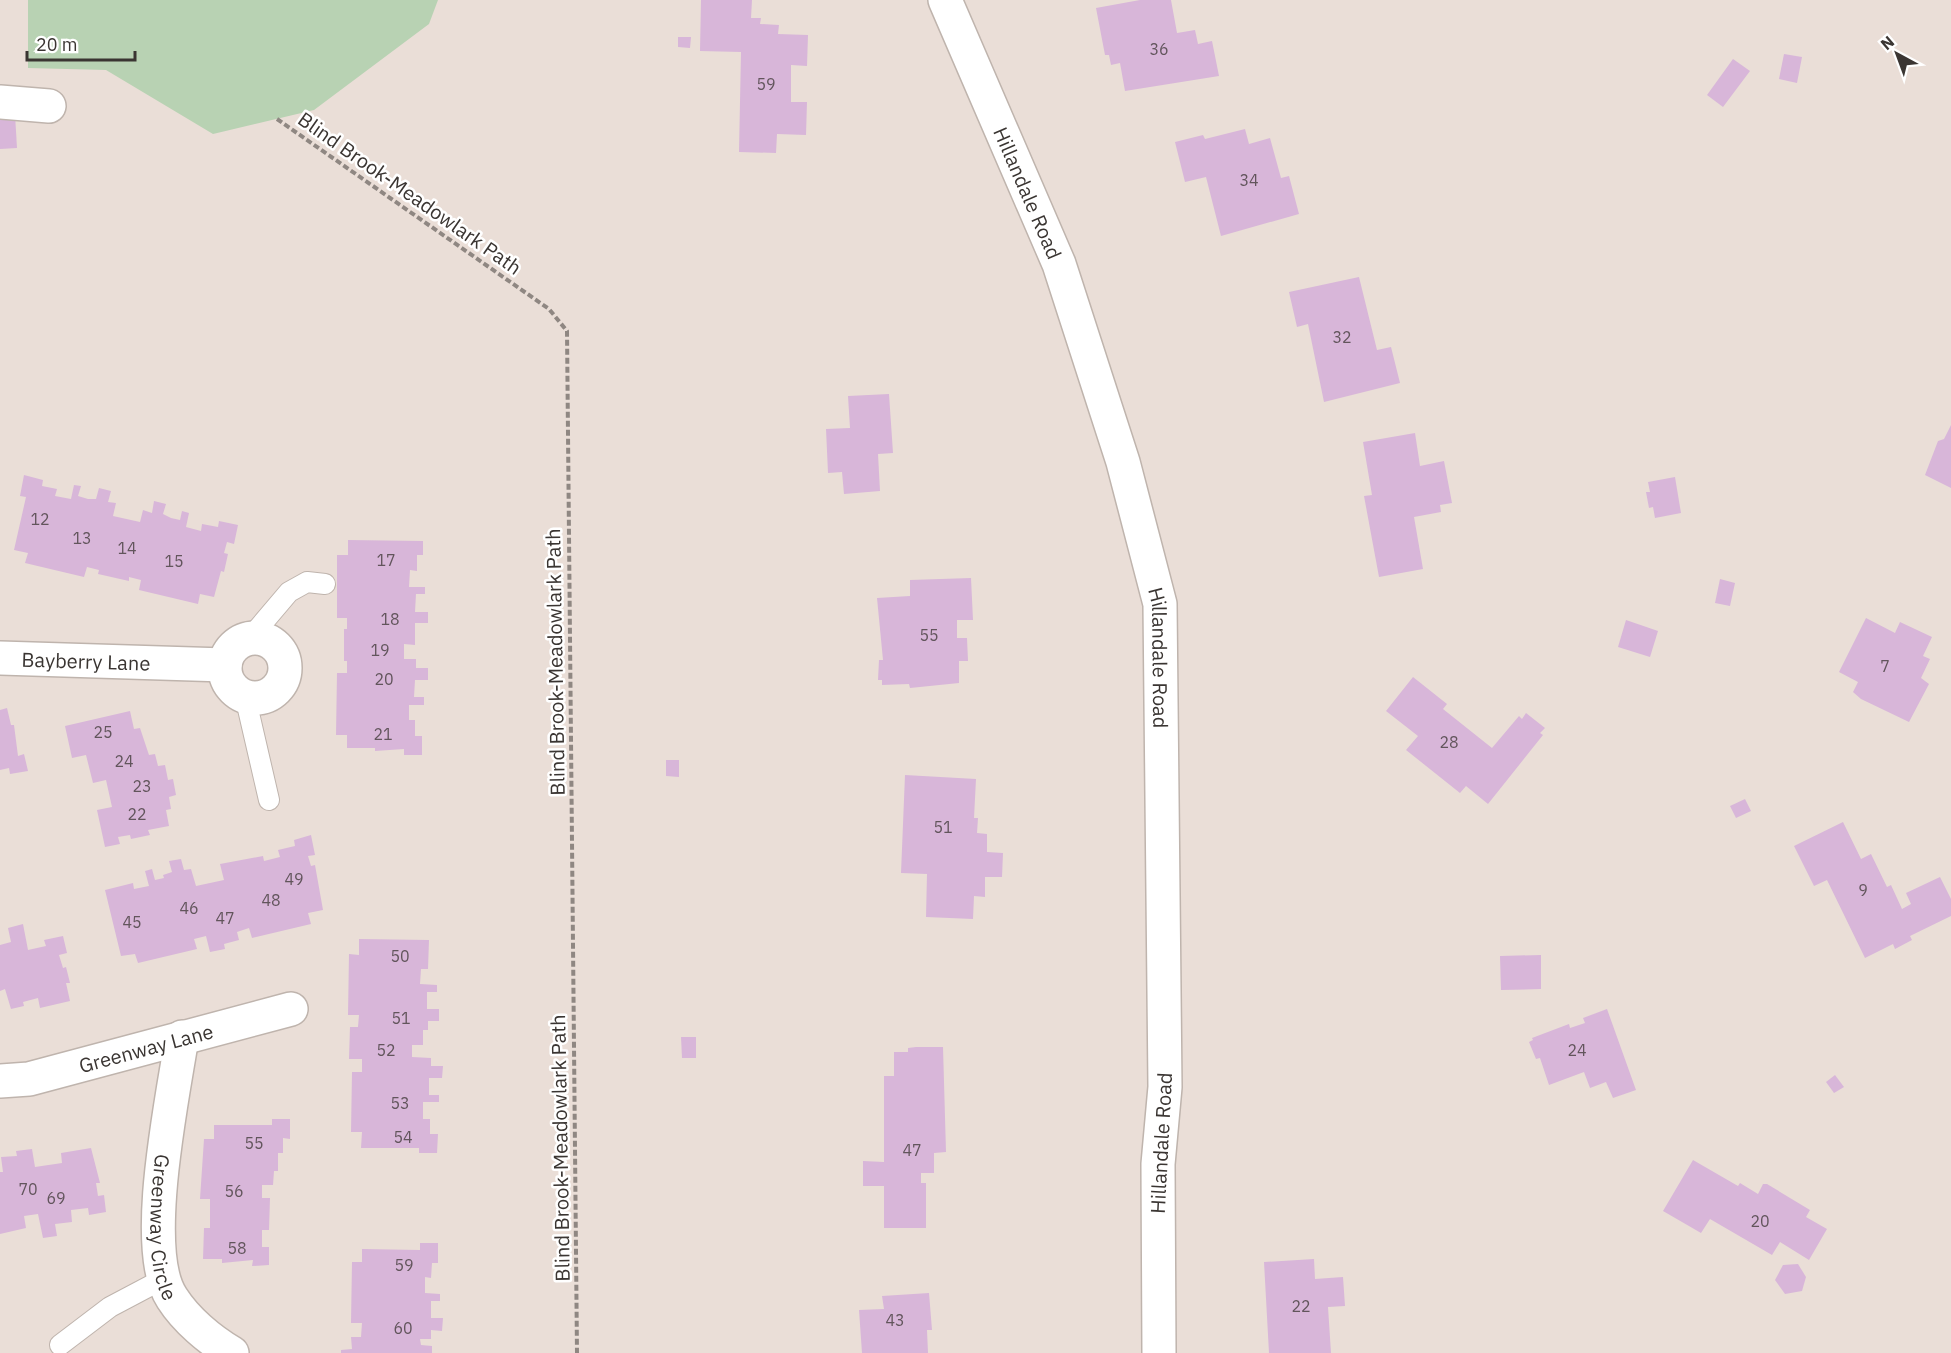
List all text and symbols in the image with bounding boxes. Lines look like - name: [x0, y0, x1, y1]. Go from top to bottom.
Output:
- scale bar: [27, 24, 135, 62]
- north arrow: [1867, 24, 1927, 84]
- text: N: [1876, 31, 1898, 54]
- text: 20 m: [36, 33, 78, 56]
- house number: 36: [1149, 39, 1169, 59]
- house number: 59: [756, 74, 776, 94]
- street label: Blind Brook-Meadowlark Path: [293, 105, 527, 281]
- street label: Hillandale Road: [988, 123, 1069, 263]
- house number: 34: [1239, 170, 1259, 190]
- house number: 32: [1332, 327, 1352, 347]
- house number: 12: [30, 509, 50, 529]
- house number: 13: [72, 528, 92, 548]
- street label: Blind Brook-Meadowlark Path: [539, 528, 571, 796]
- house number: 14: [117, 538, 137, 558]
- house number: 17: [376, 550, 396, 570]
- house number: 15: [164, 551, 184, 571]
- street label: Hillandale Road: [1143, 584, 1175, 728]
- house number: 18: [380, 609, 400, 629]
- house number: 55: [919, 625, 939, 645]
- house number: 19: [370, 640, 390, 660]
- street label: Bayberry Lane: [21, 645, 151, 676]
- house number: 7: [1880, 656, 1890, 676]
- house number: 20: [374, 669, 394, 689]
- house number: 25: [93, 722, 113, 742]
- house number: 21: [373, 724, 393, 744]
- house number: 28: [1439, 732, 1459, 752]
- house number: 24: [114, 751, 134, 771]
- house number: 23: [132, 776, 152, 796]
- house number: 22: [127, 804, 147, 824]
- house number: 51: [933, 817, 953, 837]
- house number: 49: [284, 869, 304, 889]
- house number: 9: [1858, 880, 1868, 900]
- house number: 48: [261, 890, 281, 910]
- house number: 46: [179, 898, 199, 918]
- house number: 47: [215, 908, 235, 928]
- house number: 45: [122, 912, 142, 932]
- house number: 50: [390, 946, 410, 966]
- house number: 51: [391, 1008, 411, 1028]
- street label: Blind Brook-Meadowlark Path: [544, 1014, 576, 1282]
- street label: Greenway Lane: [76, 1017, 216, 1079]
- house number: 52: [376, 1040, 396, 1060]
- house number: 24: [1567, 1040, 1587, 1060]
- street label: Hillandale Road: [1144, 1072, 1178, 1214]
- house number: 53: [390, 1093, 410, 1113]
- house number: 54: [393, 1127, 413, 1147]
- house number: 55: [244, 1133, 264, 1153]
- house number: 47: [902, 1140, 922, 1160]
- street label: Greenway Circle: [145, 1153, 184, 1305]
- house number: 70: [18, 1179, 38, 1199]
- house number: 56: [224, 1181, 244, 1201]
- house number: 69: [46, 1188, 66, 1208]
- house number: 20: [1750, 1211, 1770, 1231]
- house number: 58: [227, 1238, 247, 1258]
- house number: 59: [394, 1255, 414, 1275]
- house number: 22: [1291, 1296, 1311, 1316]
- house number: 43: [885, 1310, 905, 1330]
- house number: 60: [393, 1318, 413, 1338]

